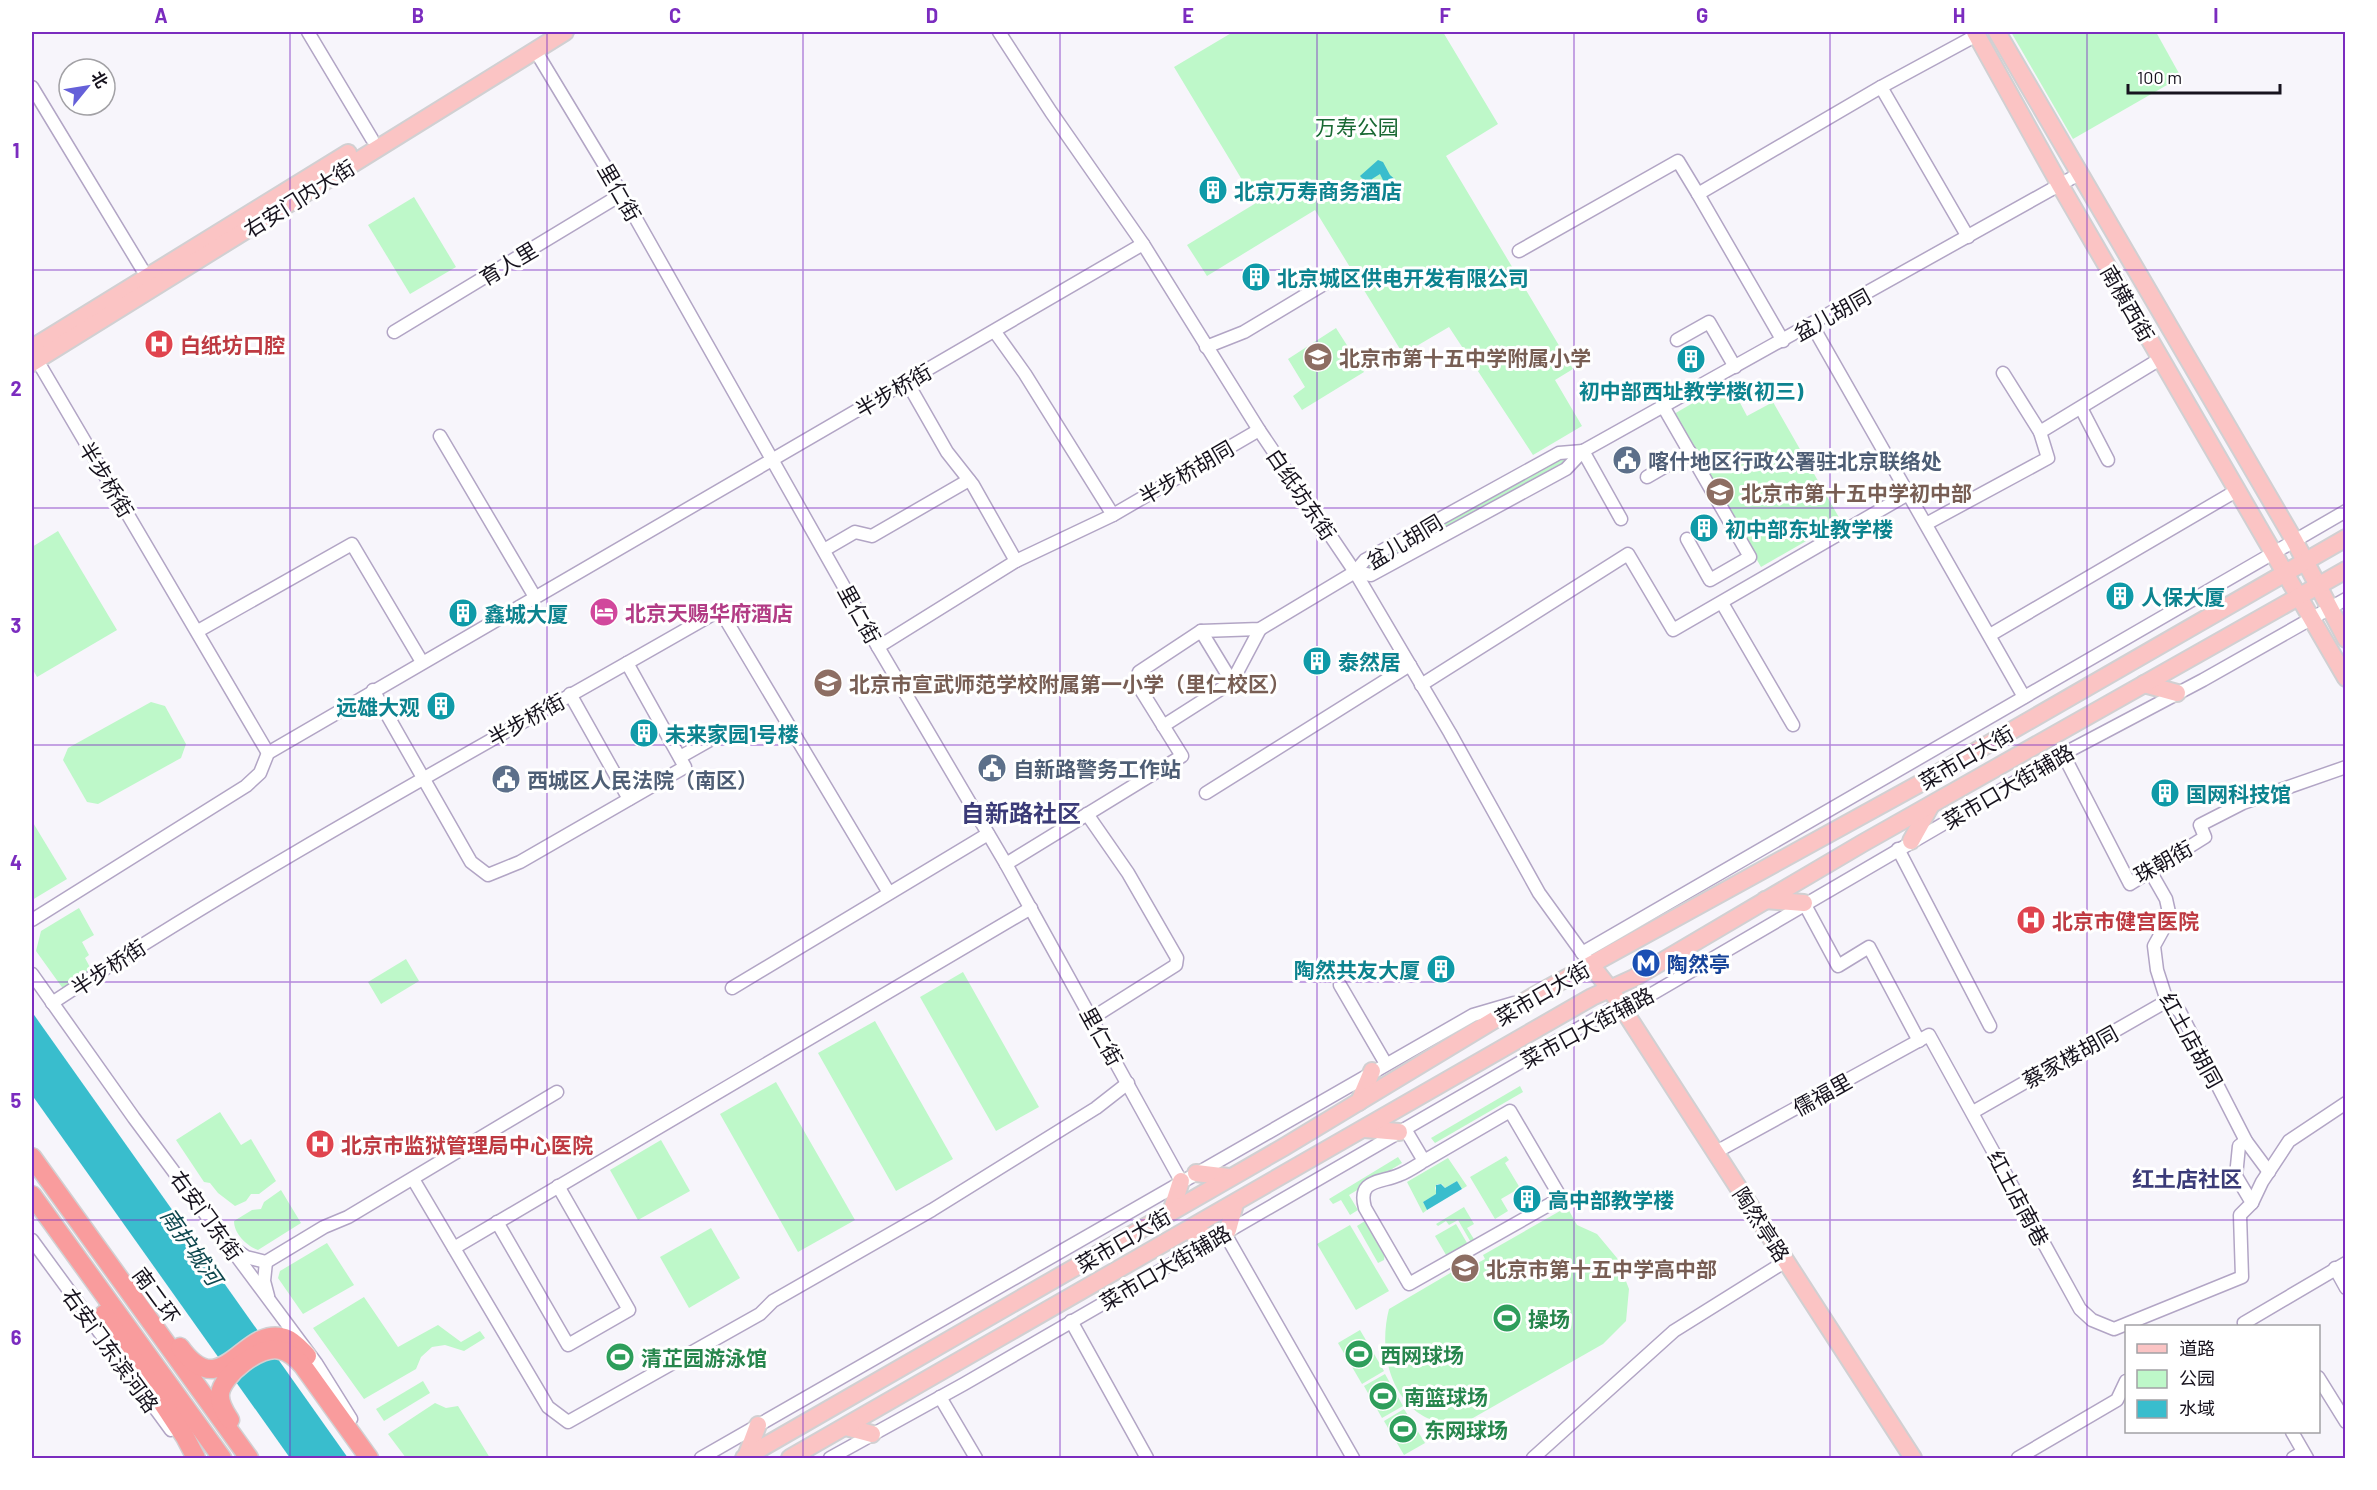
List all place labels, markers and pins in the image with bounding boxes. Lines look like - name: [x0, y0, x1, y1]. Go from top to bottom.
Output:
- building icon: 北京万寿商务酒店: [1197, 174, 1229, 206]
- place label: 北京万寿商务酒店: [1234, 178, 1402, 203]
- building icon: 北京城区供电开发有限公司: [1240, 261, 1272, 293]
- place label: 北京城区供电开发有限公司: [1277, 265, 1529, 290]
- hospital icon: 白纸坊口腔: [143, 328, 175, 360]
- place label: 白纸坊口腔: [180, 332, 285, 357]
- school or university icon: 北京市第十五中学附属小学: [1302, 341, 1334, 373]
- building icon: 初中部西址教学楼(初三): [1675, 343, 1707, 375]
- place label: 北京市第十五中学附属小学: [1339, 345, 1591, 370]
- place label: 初中部西址教学楼(初三): [1579, 378, 1804, 403]
- public building icon: 喀什地区行政公署驻北京联络处: [1611, 444, 1643, 476]
- place label: 喀什地区行政公署驻北京联络处: [1648, 448, 1942, 473]
- school or university icon: 北京市第十五中学初中部: [1704, 476, 1736, 508]
- place label: 北京市第十五中学初中部: [1741, 480, 1972, 505]
- building icon: 初中部东址教学楼: [1688, 512, 1720, 544]
- place label: 初中部东址教学楼: [1725, 516, 1893, 541]
- building icon: 人保大厦: [2104, 580, 2136, 612]
- place label: 人保大厦: [2141, 584, 2225, 609]
- hotel icon: 北京天赐华府酒店: [588, 596, 620, 628]
- building icon: 鑫城大厦: [447, 597, 479, 629]
- place label: 北京天赐华府酒店: [625, 600, 793, 625]
- place label: 鑫城大厦: [484, 601, 568, 626]
- building icon: 泰然居: [1301, 645, 1333, 677]
- place label: 泰然居: [1338, 649, 1401, 674]
- school or university icon: 北京市宣武师范学校附属第一小学（里仁校区）: [812, 667, 844, 699]
- place label: 北京市宣武师范学校附属第一小学（里仁校区）: [849, 671, 1290, 696]
- building icon: 远雄大观: [425, 690, 457, 722]
- place label: 远雄大观: [336, 694, 420, 719]
- building icon: 未来家园1号楼: [628, 717, 660, 749]
- place label: 未来家园1号楼: [665, 721, 798, 746]
- public building icon: 自新路警务工作站: [976, 752, 1008, 784]
- place label: 自新路警务工作站: [1013, 756, 1181, 781]
- public building icon: 西城区人民法院（南区）: [490, 763, 522, 795]
- place label: 西城区人民法院（南区）: [527, 767, 758, 792]
- building icon: 国网科技馆: [2149, 777, 2181, 809]
- place label: 国网科技馆: [2186, 781, 2291, 806]
- hospital icon: 北京市健宫医院: [2015, 904, 2047, 936]
- place label: 北京市健宫医院: [2052, 908, 2199, 933]
- metro station icon: 陶然亭: [1630, 947, 1662, 979]
- place label: 陶然亭: [1667, 951, 1730, 976]
- building icon: 陶然共友大厦: [1425, 953, 1457, 985]
- place label: 陶然共友大厦: [1294, 957, 1420, 982]
- hospital icon: 北京市监狱管理局中心医院: [304, 1128, 336, 1160]
- place label: 北京市监狱管理局中心医院: [341, 1132, 593, 1157]
- building icon: 高中部教学楼: [1511, 1183, 1543, 1215]
- place label: 高中部教学楼: [1548, 1187, 1674, 1212]
- school or university icon: 北京市第十五中学高中部: [1449, 1252, 1481, 1284]
- place label: 北京市第十五中学高中部: [1486, 1256, 1717, 1281]
- sports icon: 操场: [1491, 1302, 1523, 1334]
- place label: 操场: [1528, 1306, 1570, 1331]
- sports icon: 西网球场: [1343, 1338, 1375, 1370]
- sports icon: 清芷园游泳馆: [604, 1341, 636, 1373]
- place label: 西网球场: [1380, 1342, 1464, 1367]
- place label: 清芷园游泳馆: [641, 1345, 767, 1370]
- sports icon: 南篮球场: [1367, 1380, 1399, 1412]
- place label: 南篮球场: [1404, 1384, 1488, 1409]
- sports icon: 东网球场: [1387, 1413, 1419, 1445]
- place label: 东网球场: [1424, 1417, 1508, 1442]

